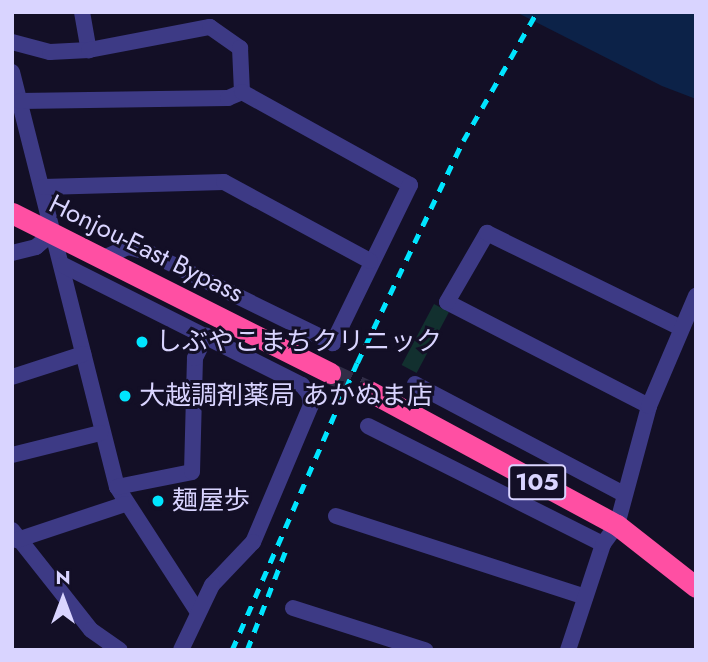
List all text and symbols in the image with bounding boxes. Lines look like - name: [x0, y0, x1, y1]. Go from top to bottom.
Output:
- street label: Honjou-East Bypass: [44, 189, 248, 309]
- place label: しぶやこまちクリニック: [156, 326, 442, 358]
- marker: しぶやこまちクリニック: [134, 334, 150, 350]
- place label: 大越調剤薬局 あかぬま店: [139, 380, 433, 412]
- marker: 大越調剤薬局 あかぬま店: [117, 388, 133, 404]
- road number: 105: [507, 462, 567, 503]
- place label: 麺屋歩: [172, 485, 250, 517]
- marker: 麺屋歩: [150, 493, 166, 509]
- north arrow: [28, 564, 98, 634]
- text: N: [55, 564, 71, 591]

